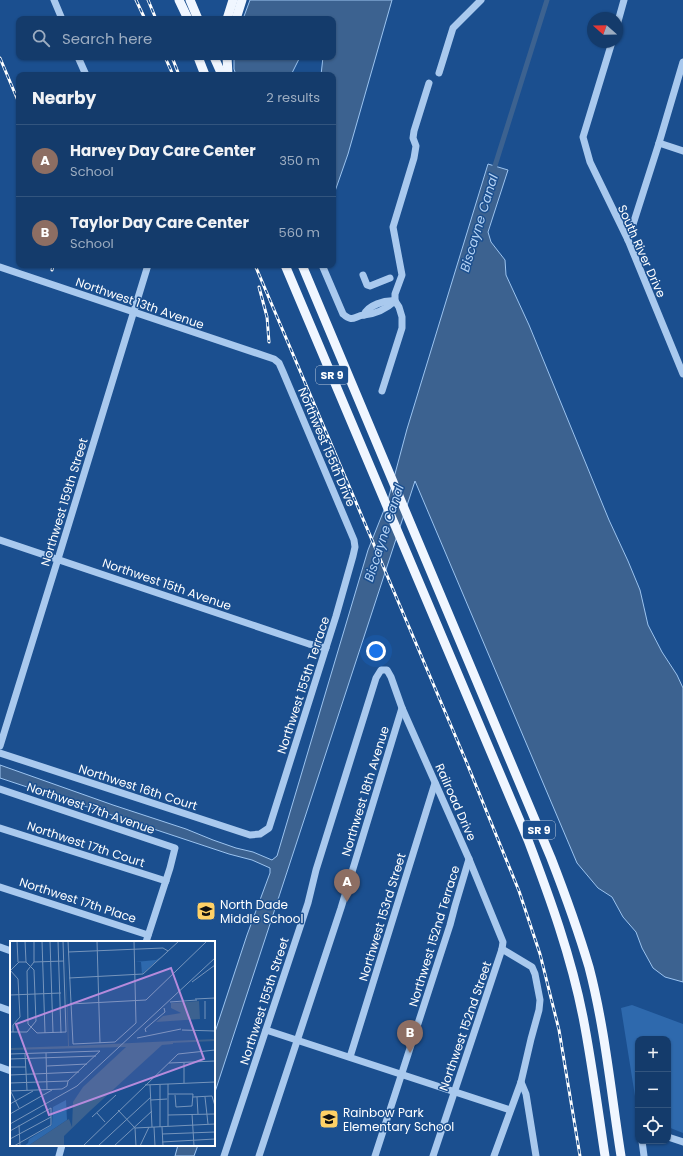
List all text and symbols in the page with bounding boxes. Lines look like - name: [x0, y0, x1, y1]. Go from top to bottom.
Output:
- north arrow: [587, 12, 623, 48]
- search box: [16, 16, 336, 60]
- icon: search: [30, 27, 52, 49]
- text: Search here: [62, 28, 152, 49]
- text: Nearby: [32, 86, 96, 110]
- text: 2 results: [266, 88, 320, 107]
- text: Harvey Day Care Center: [70, 140, 256, 161]
- text: A: [40, 151, 50, 170]
- text: 350 m: [279, 151, 320, 170]
- text: School: [70, 162, 114, 181]
- water label: Biscayne Canal: [455, 171, 503, 274]
- street label: South River Drive: [614, 202, 670, 300]
- text: Taylor Day Care Center: [70, 212, 249, 233]
- text: B: [41, 223, 49, 242]
- text: 560 m: [279, 223, 320, 242]
- text: School: [70, 234, 114, 253]
- street label: Northwest 13th Avenue: [73, 273, 207, 333]
- road number: SR 9: [316, 366, 348, 384]
- street label: Northwest 155th Drive: [294, 385, 360, 509]
- street label: Northwest 159th Street: [36, 436, 92, 568]
- water label: Biscayne Canal: [359, 481, 409, 584]
- street label: Northwest 15th Avenue: [100, 554, 234, 614]
- street label: Northwest 155th Terrace: [273, 614, 333, 756]
- your location: [366, 641, 386, 661]
- street label: Northwest 18th Avenue: [337, 724, 393, 858]
- street label: Northwest 16th Court: [76, 760, 200, 814]
- street label: Railroad Drive: [431, 761, 481, 843]
- street label: Northwest 17th Avenue: [25, 778, 157, 838]
- street label: Northwest 17th Court: [25, 817, 147, 871]
- road number: SR 9: [523, 821, 555, 839]
- street label: Northwest 153rd Street: [354, 851, 410, 983]
- street label: Northwest 152nd Terrace: [404, 863, 464, 1009]
- pin: A: [334, 869, 360, 902]
- street label: Northwest 17th Place: [17, 873, 139, 927]
- place label: North Dade Middle School: [220, 896, 303, 927]
- school or university icon: North Dade Middle School: [195, 900, 217, 922]
- street label: Northwest 155th Street: [235, 935, 293, 1067]
- inset map: [10, 941, 215, 1146]
- street label: Northwest 152nd Street: [435, 959, 495, 1093]
- pin: B: [397, 1020, 423, 1053]
- map controls: [635, 1036, 671, 1144]
- button: +: [635, 1036, 671, 1072]
- button: −: [635, 1072, 671, 1108]
- place label: Rainbow Park Elementary School: [343, 1104, 454, 1135]
- school or university icon: Rainbow Park Elementary School: [318, 1108, 340, 1130]
- button: locate: [635, 1108, 671, 1144]

